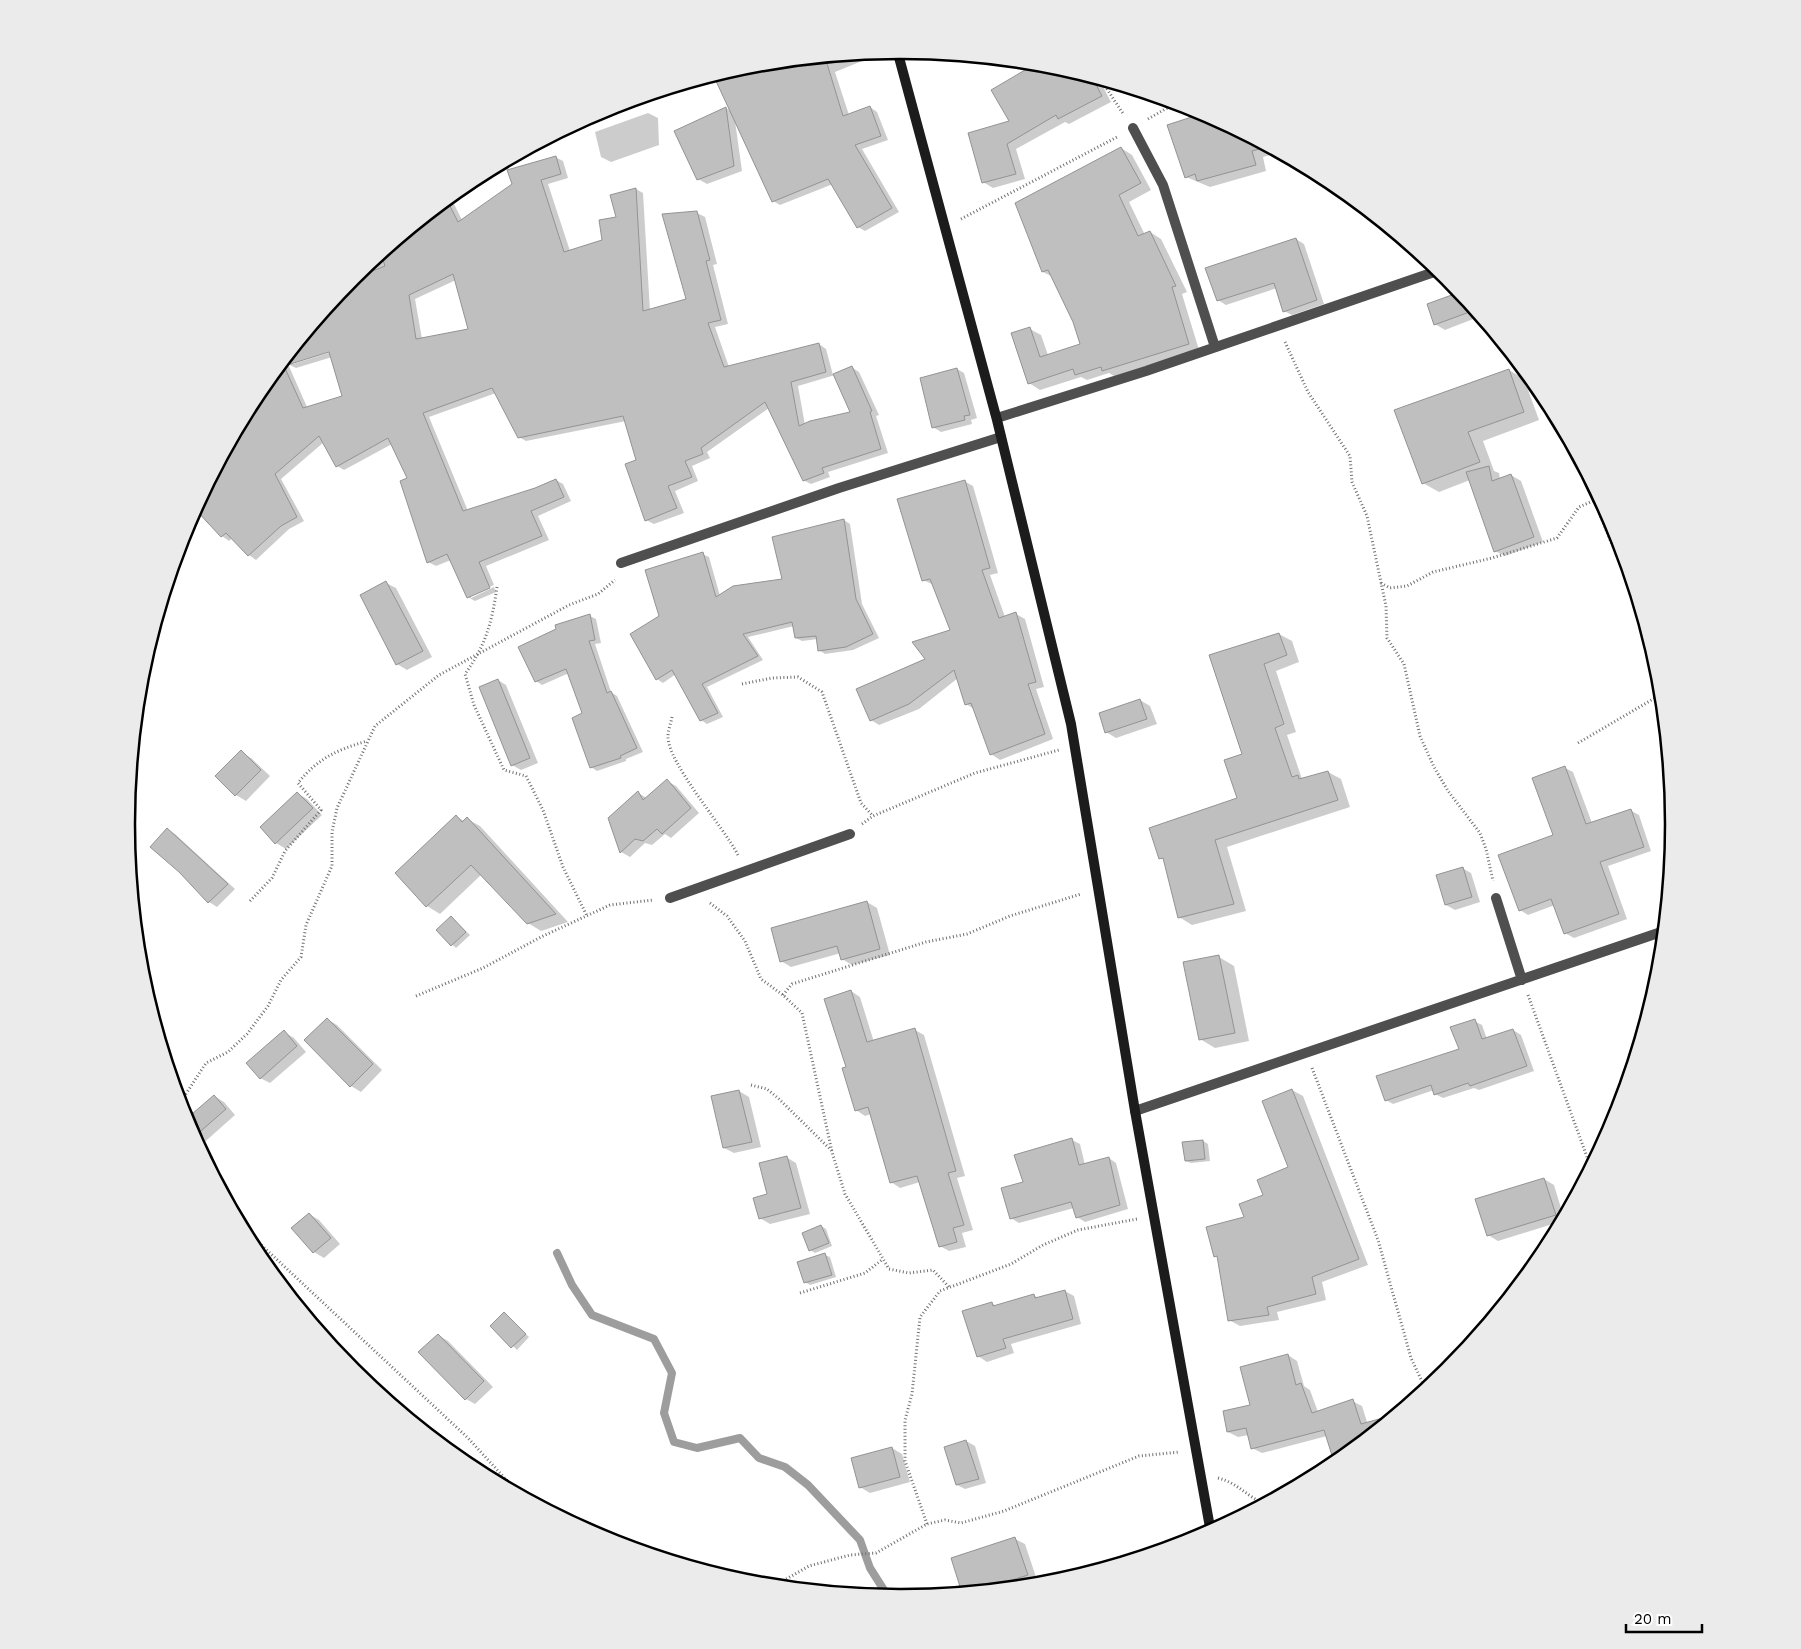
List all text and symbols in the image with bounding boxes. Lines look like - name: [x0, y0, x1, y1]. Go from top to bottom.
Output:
- scale bar: [1626, 1602, 1702, 1634]
- text: 20 m: [1634, 1610, 1672, 1628]

